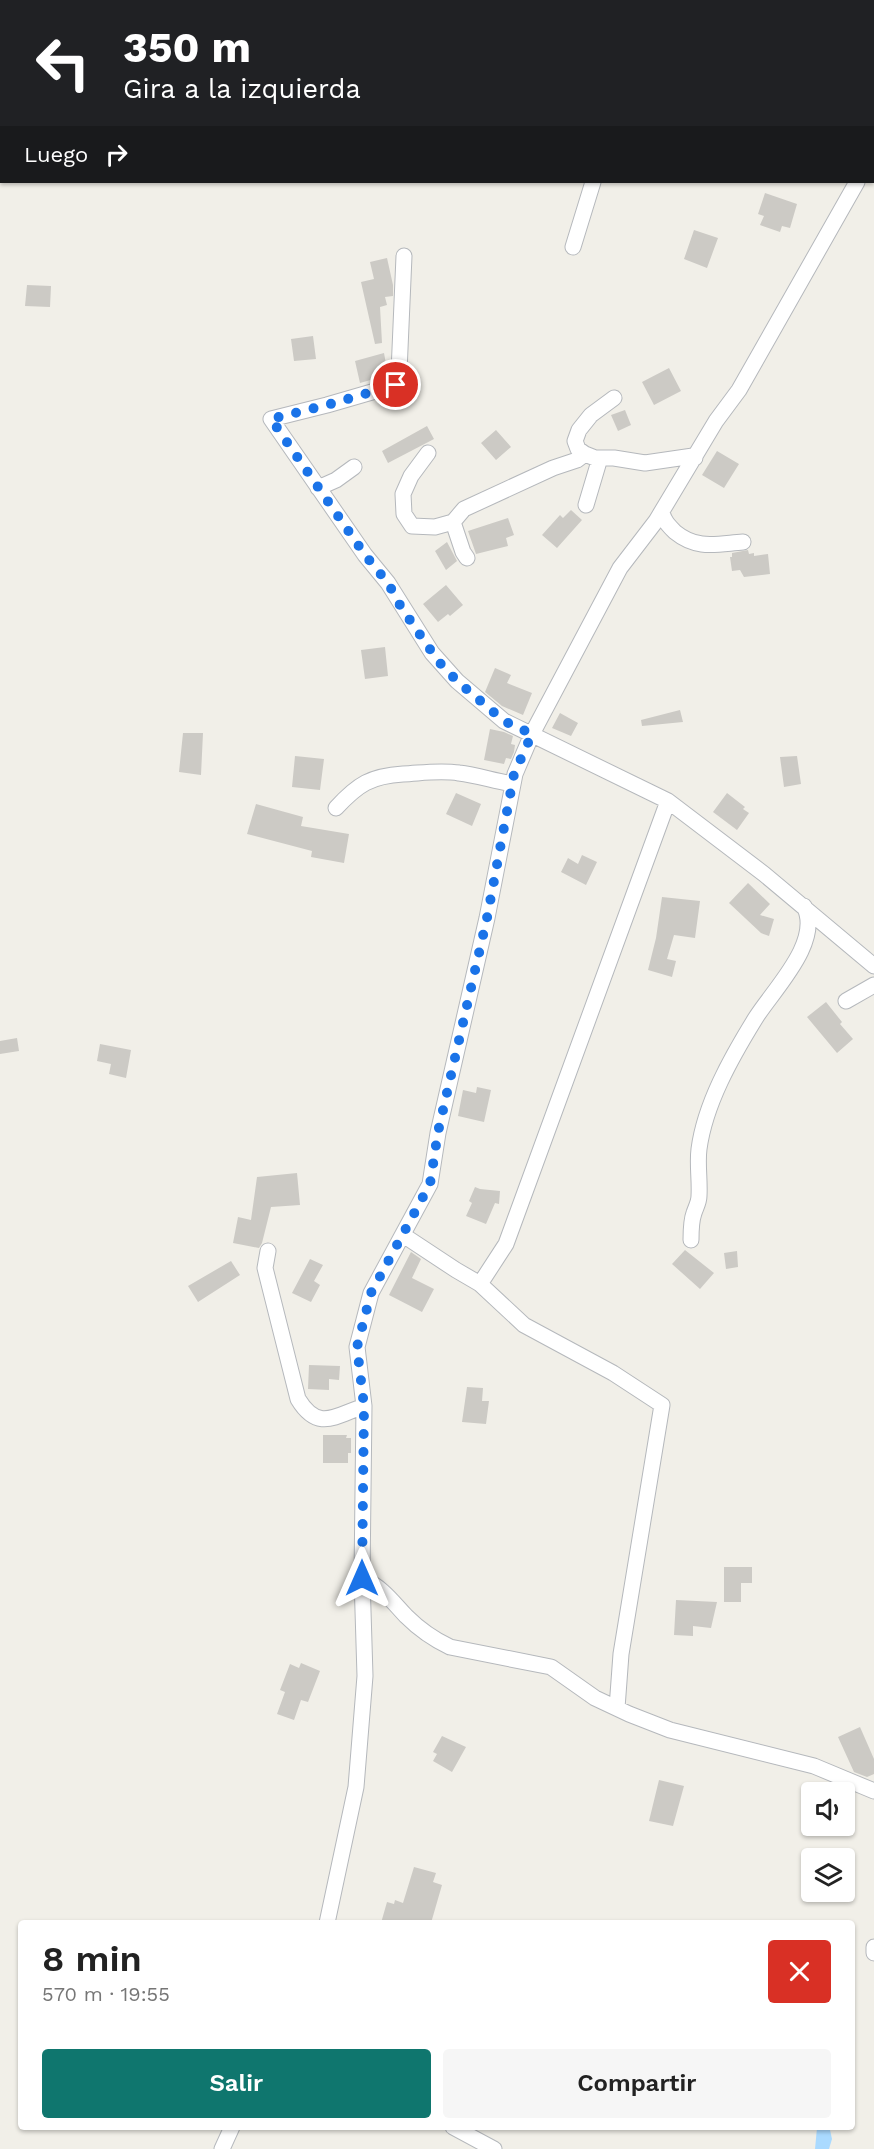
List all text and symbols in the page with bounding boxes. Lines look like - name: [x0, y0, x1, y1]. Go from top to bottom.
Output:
- text: 350 m: [123, 23, 251, 72]
- icon: left: [24, 24, 102, 102]
- text: Gira a la izquierda: [123, 73, 361, 105]
- icon: right: [100, 138, 133, 171]
- text: Luego: [24, 142, 88, 167]
- pin: [370, 359, 421, 410]
- icon: arrive: [379, 368, 412, 401]
- position arrow: [330, 1546, 394, 1610]
- map controls: [801, 1782, 855, 1902]
- button: sound: [801, 1782, 855, 1836]
- button: layers: [801, 1848, 855, 1902]
- text: 8 min: [42, 1938, 142, 1980]
- button: close: [768, 1940, 831, 2003]
- text: 570 m · 19:55: [42, 1982, 170, 2006]
- button: Salir: [42, 2049, 431, 2118]
- button: Compartir: [443, 2049, 831, 2118]

